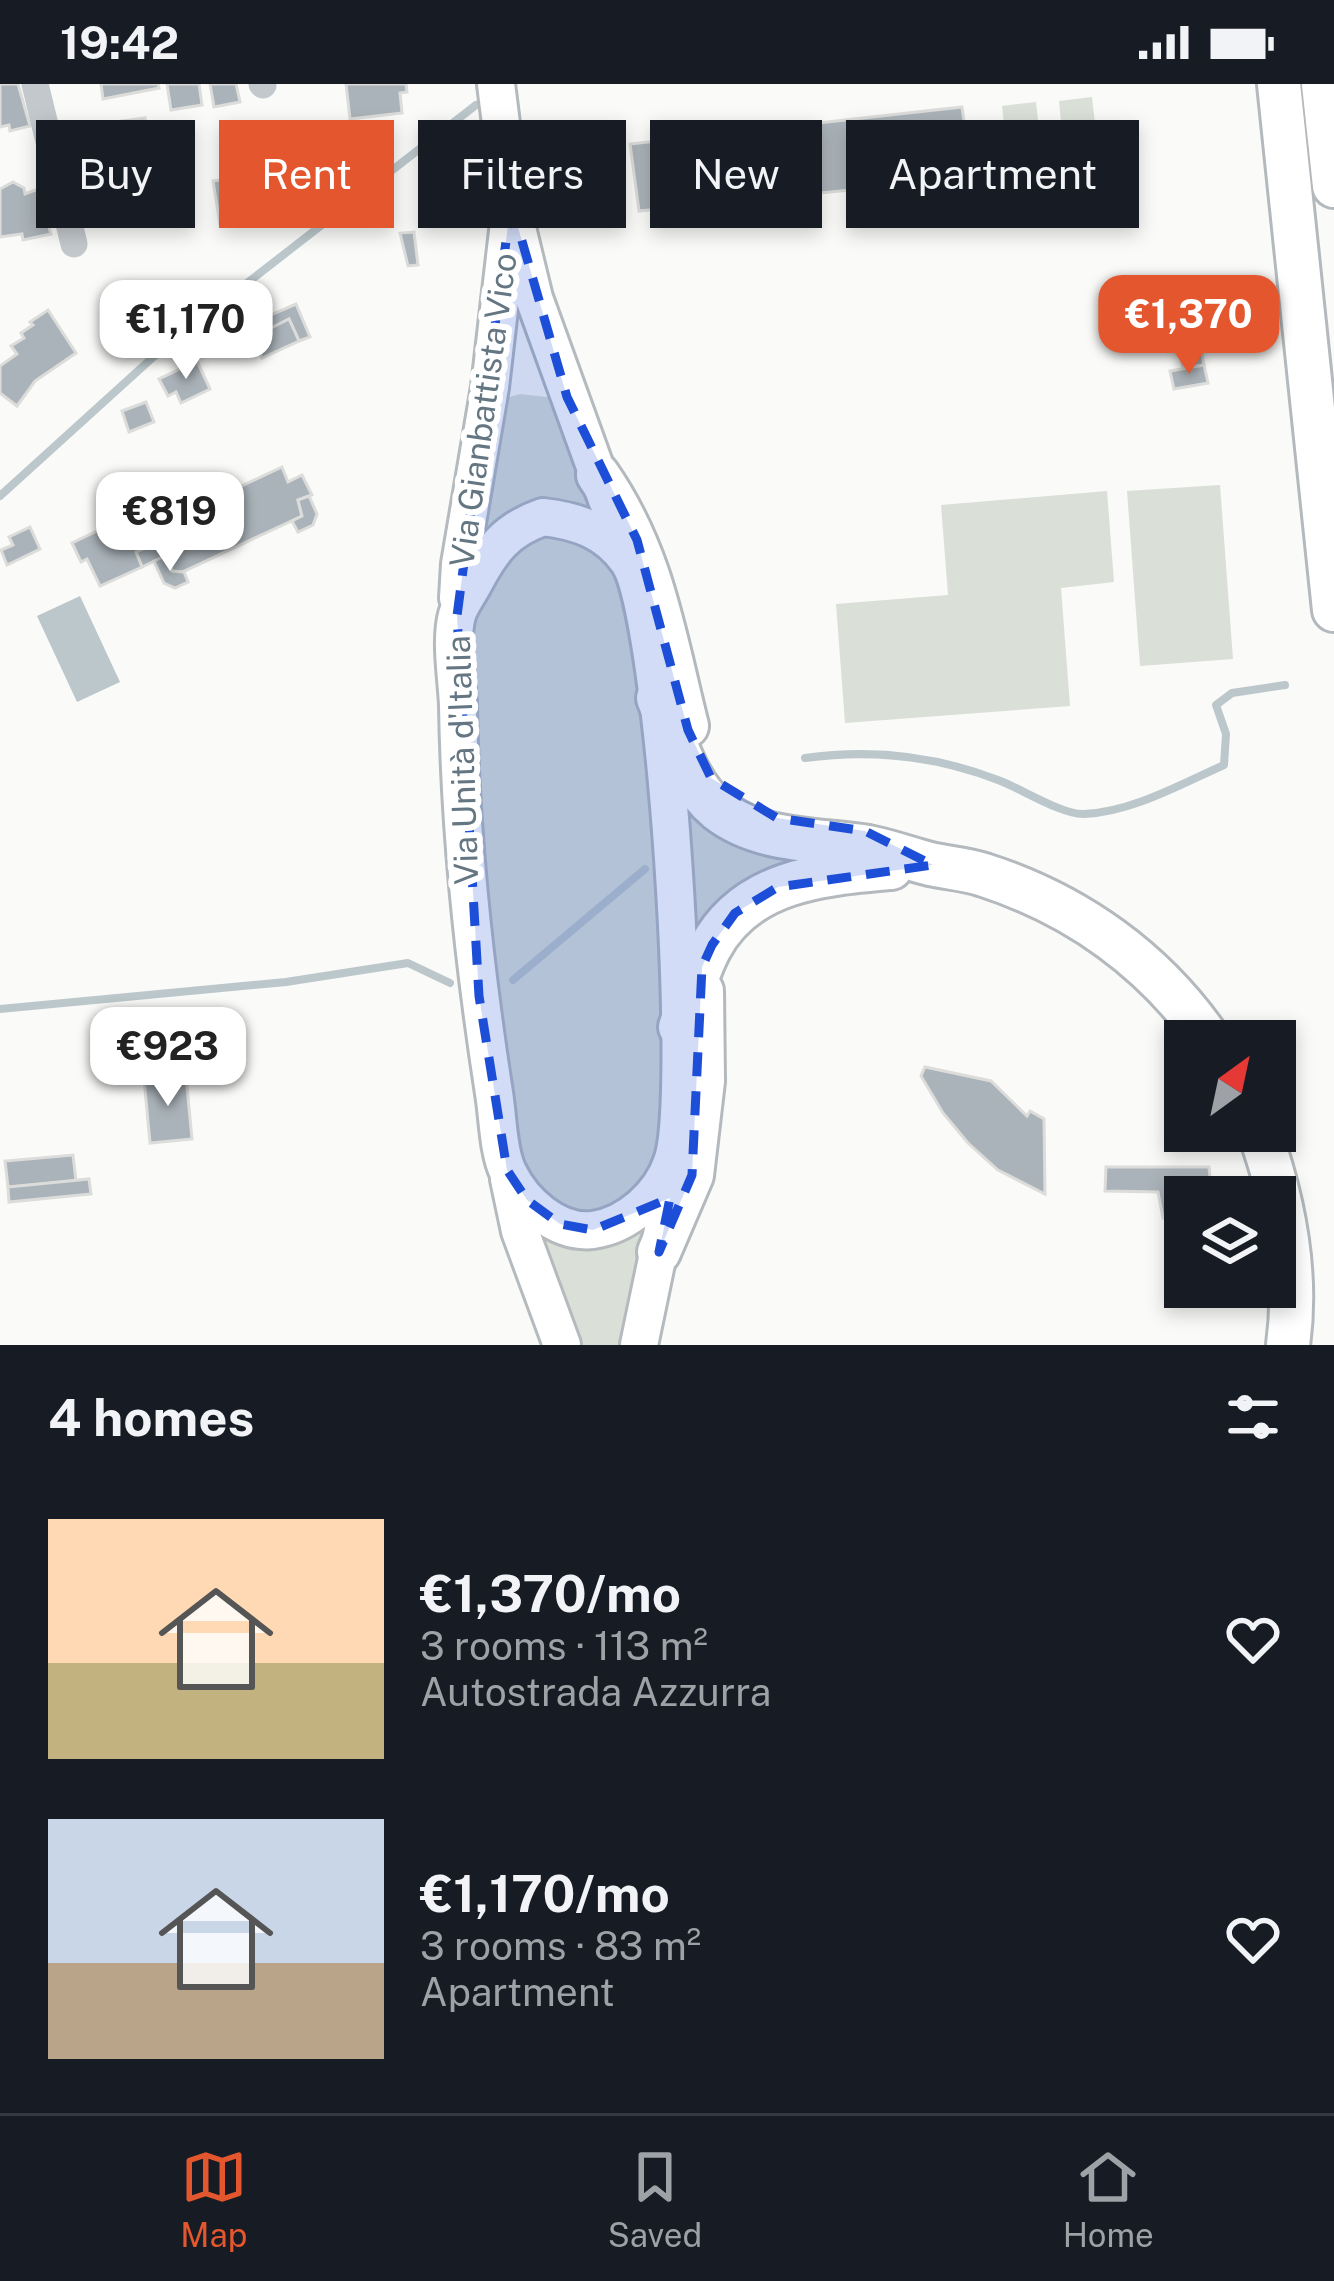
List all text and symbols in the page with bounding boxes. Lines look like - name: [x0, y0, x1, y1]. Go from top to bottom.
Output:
- text: 19:42: [60, 16, 179, 69]
- chip: Buy: [36, 120, 195, 228]
- chip: Rent: [219, 120, 394, 228]
- chip: Filters: [418, 120, 626, 228]
- chip: New: [650, 120, 822, 228]
- chip: Apartment: [846, 120, 1139, 228]
- street label: Via Gianbattista Vico: [442, 250, 524, 570]
- pin: €1,370: [1091, 275, 1287, 377]
- pin: €1,170: [88, 280, 284, 382]
- text: €1,370: [1125, 291, 1253, 337]
- text: €1,170: [127, 296, 245, 342]
- pin: €819: [99, 472, 241, 574]
- text: €819: [123, 488, 217, 534]
- street label: Via Unità d'Italia: [439, 635, 485, 885]
- pin: €923: [97, 1007, 239, 1109]
- north arrow: [1164, 1020, 1296, 1152]
- map controls: [1164, 1020, 1296, 1308]
- text: €923: [117, 1023, 219, 1069]
- button: layers: [1164, 1176, 1296, 1308]
- icon: filters: [1220, 1384, 1286, 1450]
- text: 4 homes: [48, 1388, 254, 1447]
- text: €1,370/mo: [420, 1564, 681, 1623]
- icon: home: [144, 1567, 288, 1711]
- icon: heart: [1220, 1606, 1286, 1672]
- text: 3 rooms · 113 m²: [420, 1623, 708, 1669]
- text: Autostrada Azzurra: [420, 1669, 771, 1715]
- text: €1,170/mo: [420, 1864, 670, 1923]
- icon: home: [144, 1867, 288, 2011]
- icon: heart: [1220, 1906, 1286, 1972]
- text: 3 rooms · 83 m²: [420, 1923, 701, 1969]
- text: Apartment: [420, 1969, 615, 2015]
- tab: Map: [180, 2144, 247, 2254]
- tab: Saved: [608, 2144, 702, 2254]
- tab: Home: [1063, 2144, 1154, 2254]

